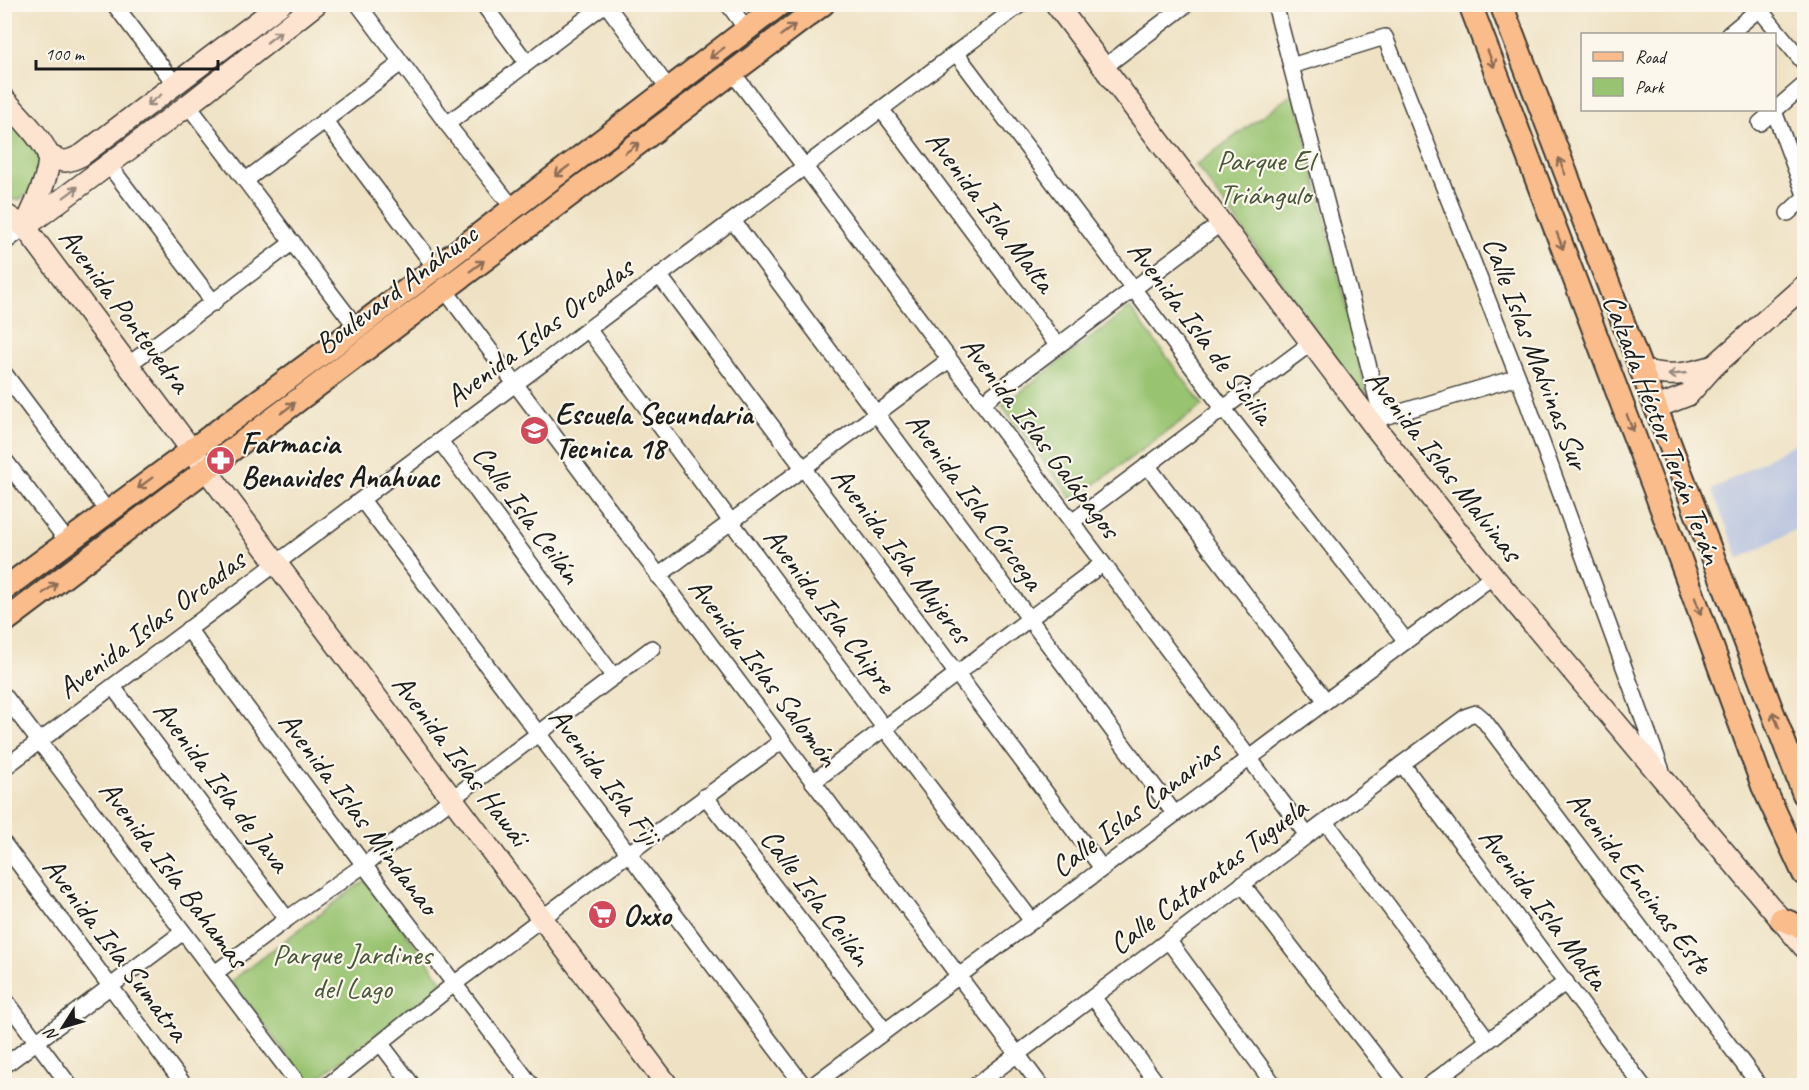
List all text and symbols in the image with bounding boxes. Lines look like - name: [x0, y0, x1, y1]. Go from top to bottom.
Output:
- one-way arrow: [780, 24, 796, 37]
- one-way arrow: [266, 31, 282, 44]
- scale bar: [36, 33, 218, 71]
- legend: [1581, 33, 1776, 111]
- text: 100 m: [45, 43, 86, 65]
- one-way arrow: [709, 46, 725, 59]
- text: Road: [1635, 46, 1668, 68]
- one-way arrow: [1486, 49, 1497, 68]
- text: Park: [1635, 76, 1665, 98]
- one-way arrow: [146, 93, 162, 106]
- street label: Avenida Isla Malta: [918, 122, 1066, 302]
- one-way arrow: [624, 141, 640, 154]
- park label: Parque El Triángulo: [1217, 141, 1318, 213]
- one-way arrow: [1556, 157, 1567, 175]
- one-way arrow: [554, 164, 570, 177]
- one-way arrow: [63, 186, 79, 198]
- street label: Boulevard Anáhuac: [307, 214, 486, 363]
- street label: Avenida Pontevedra: [50, 220, 201, 402]
- street label: Calle Islas Malvinas Sur: [1474, 231, 1599, 478]
- street label: Avenida Isla de Sicilia: [1119, 232, 1284, 434]
- one-way arrow: [1555, 232, 1566, 250]
- street label: Avenida Islas Orcadas: [438, 247, 643, 415]
- one-way arrow: [469, 259, 485, 272]
- street label: Calzada Héctor Terán Terán: [1594, 289, 1732, 571]
- street label: Avenida Islas Galápagos: [953, 328, 1131, 548]
- street label: Avenida Islas Malvinas: [1357, 361, 1533, 571]
- one-way arrow: [1668, 369, 1688, 380]
- place label: Escuela Secundaria Tecnica 18: [555, 395, 755, 467]
- one-way arrow: [279, 402, 295, 415]
- street label: Avenida Isla Córcega: [898, 405, 1054, 599]
- one-way arrow: [1625, 414, 1636, 432]
- school or university icon: Escuela Secundaria Tecnica 18: [518, 415, 550, 447]
- place label: Farmacia Benavides Anahuac: [241, 424, 441, 496]
- street label: Calle Isla Ceilán: [464, 437, 591, 592]
- pharmacy icon: Farmacia Benavides Anahuac: [204, 444, 236, 476]
- street label: Avenida Isla Mujeres: [823, 459, 983, 653]
- one-way arrow: [138, 477, 154, 490]
- street label: Avenida Isla Chipre: [755, 520, 906, 702]
- street label: Avenida Islas Orcadas: [50, 539, 255, 707]
- street label: Avenida Islas Salomón: [680, 570, 848, 775]
- one-way arrow: [41, 582, 57, 594]
- one-way arrow: [1693, 596, 1704, 615]
- street label: Avenida Islas Hawái: [384, 666, 540, 856]
- street label: Avenida Isla de Java: [145, 693, 300, 881]
- street label: Avenida Isla Fiji: [541, 699, 671, 855]
- street label: Avenida Islas Mindanao: [270, 704, 450, 925]
- one-way arrow: [1770, 711, 1781, 730]
- street label: Calle Islas Canarias: [1043, 731, 1231, 886]
- street label: Avenida Isla Bahamas: [91, 772, 259, 978]
- street label: Avenida Encinas Este: [1559, 783, 1723, 983]
- street label: Calle Cataratas Tuguela: [1101, 788, 1316, 963]
- street label: Avenida Isla Malta: [1471, 819, 1619, 999]
- street label: Calle Isla Ceilán: [752, 821, 881, 975]
- street label: Avenida Isla Sumatra: [34, 849, 199, 1050]
- place label: Oxxo: [623, 896, 673, 934]
- supermarket icon: Oxxo: [586, 899, 618, 931]
- park label: Parque Jardines del Lago: [272, 935, 435, 1007]
- north arrow: [33, 997, 93, 1057]
- text: N: [39, 1023, 63, 1045]

